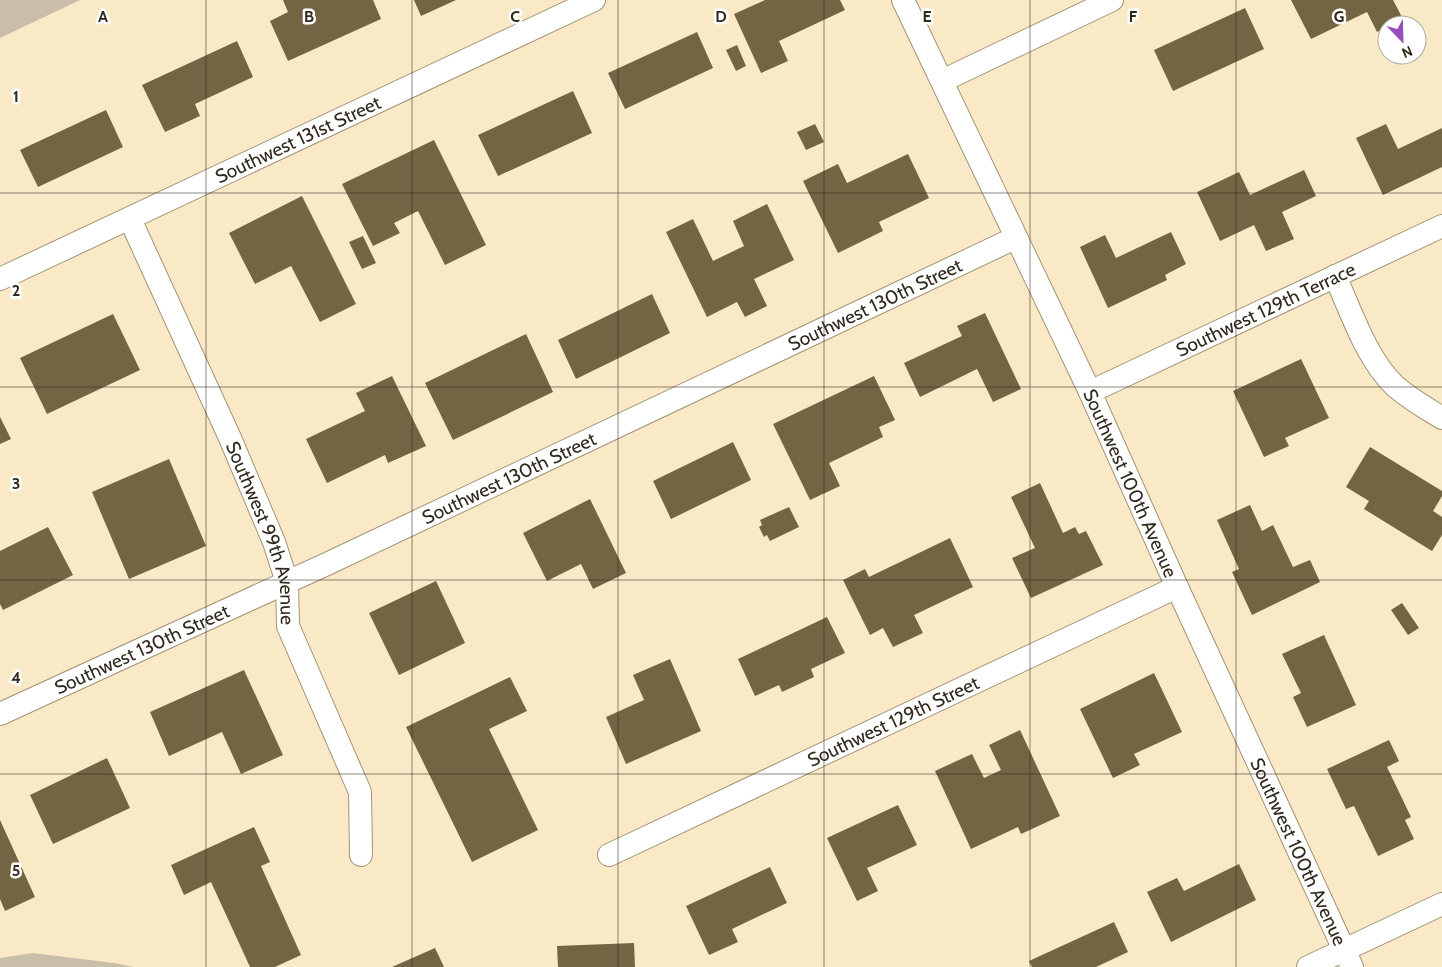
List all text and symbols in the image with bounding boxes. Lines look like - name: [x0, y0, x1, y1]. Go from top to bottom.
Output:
- text: A: [98, 7, 108, 26]
- text: B: [304, 7, 314, 26]
- text: C: [510, 7, 520, 26]
- text: D: [715, 7, 727, 26]
- text: E: [922, 7, 932, 26]
- text: F: [1129, 7, 1138, 26]
- text: G: [1334, 7, 1344, 26]
- north arrow: [1377, 15, 1427, 65]
- text: N: [1399, 42, 1415, 62]
- text: 1: [13, 87, 19, 106]
- street label: Southwest 131st Street: [211, 90, 385, 188]
- street label: Southwest 130th Street: [784, 253, 966, 355]
- street label: Southwest 129th Terrace: [1172, 257, 1359, 361]
- text: 2: [12, 281, 20, 300]
- street label: Southwest 100th Avenue: [1079, 385, 1183, 581]
- street label: Southwest 130th Street: [418, 427, 600, 529]
- street label: Southwest 99th Avenue: [221, 438, 299, 625]
- text: 3: [12, 474, 20, 493]
- street label: Southwest 130th Street: [51, 599, 233, 699]
- text: 4: [11, 668, 21, 687]
- street label: Southwest 129th Street: [804, 670, 983, 771]
- street label: Southwest 100th Avenue: [1246, 754, 1352, 949]
- text: 5: [12, 861, 20, 880]

